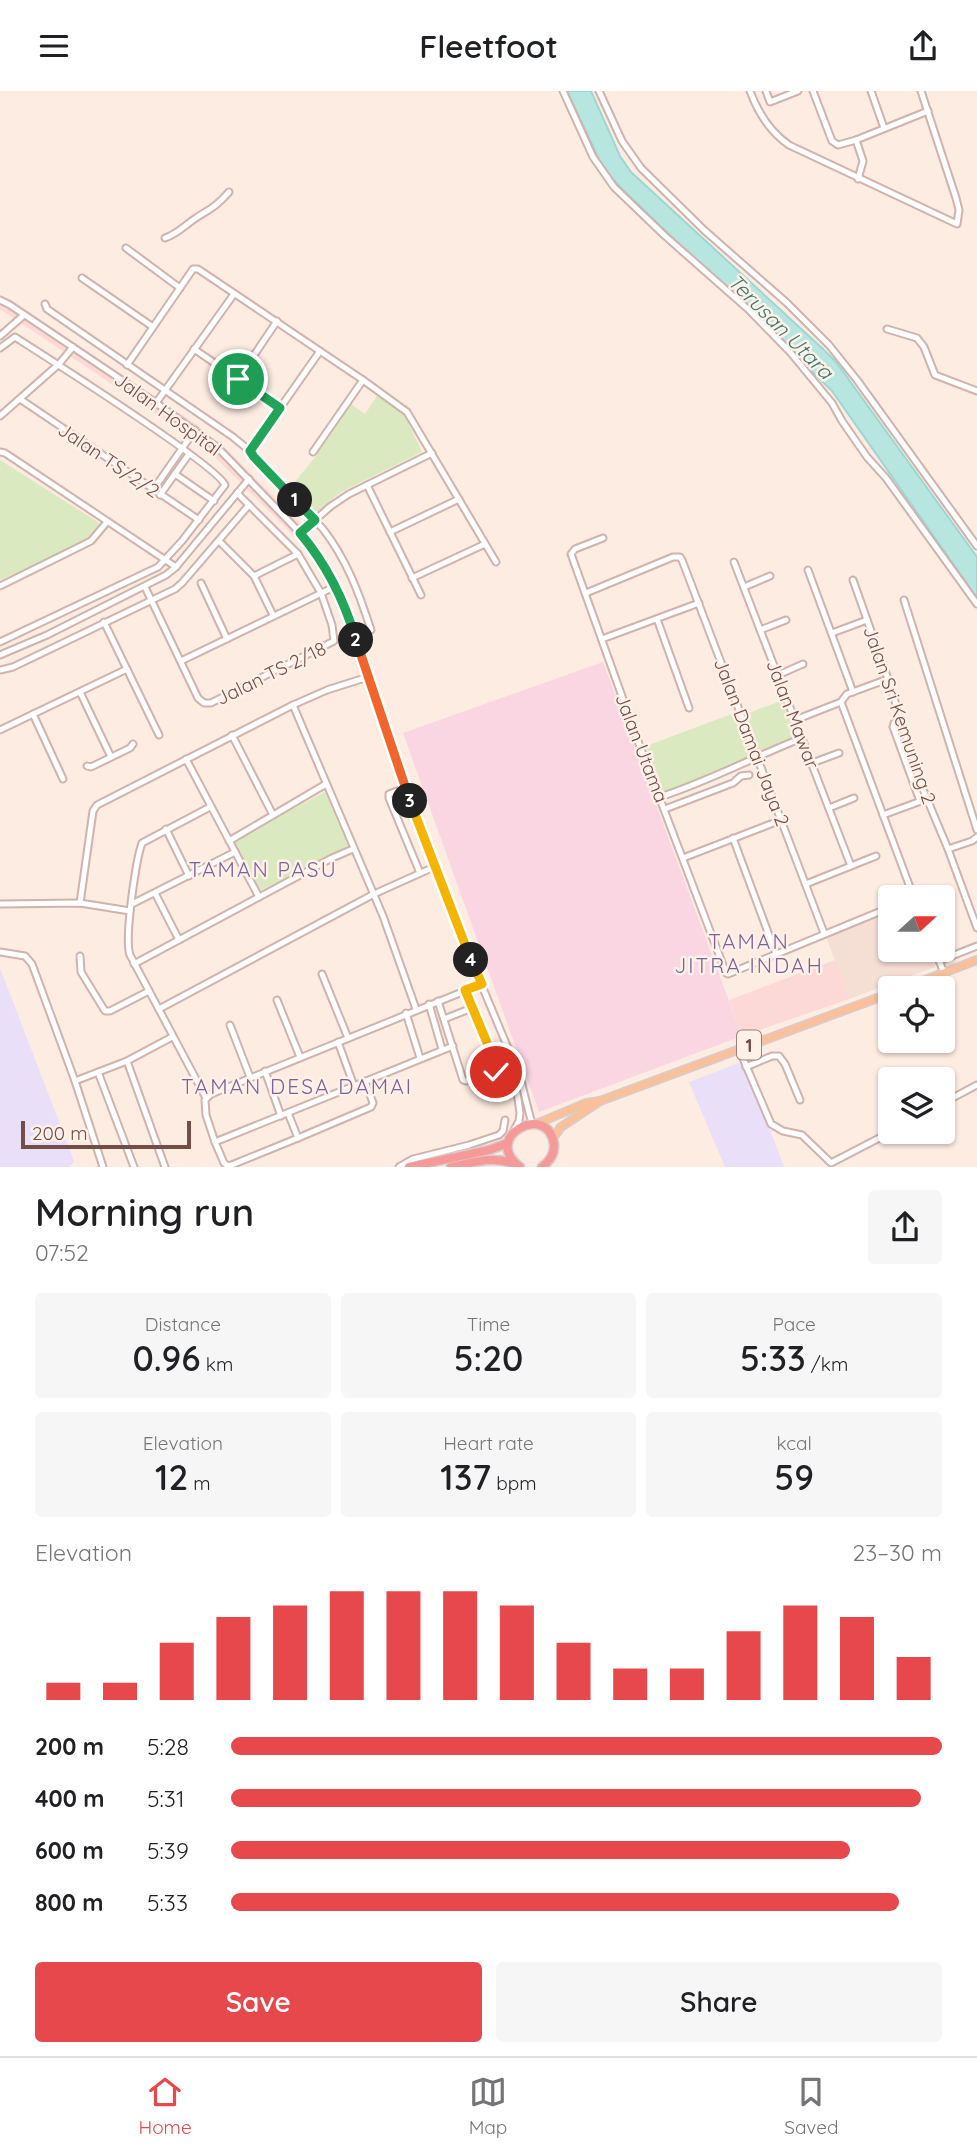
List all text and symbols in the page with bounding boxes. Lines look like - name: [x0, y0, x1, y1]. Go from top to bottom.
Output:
- text: Fleetfoot: [419, 26, 558, 66]
- icon: menu: [35, 27, 73, 65]
- icon: share: [904, 27, 942, 65]
- water label: Terusan Utara: [723, 268, 840, 385]
- pin: [208, 349, 268, 409]
- icon: arrive: [219, 360, 257, 398]
- street label: Jalan Hospital: [110, 367, 226, 461]
- street label: Jalan TS/2/2: [54, 417, 164, 503]
- pin: 1: [278, 483, 312, 517]
- text: 1: [291, 487, 298, 511]
- pin: 2: [338, 623, 374, 657]
- street label: Jalan Sri Kemuning 2: [858, 623, 942, 807]
- text: 2: [350, 627, 361, 651]
- street label: Jalan TS 2/18: [212, 636, 330, 710]
- street label: Jalan Damai Jaya 2: [709, 655, 795, 829]
- street label: Jalan Mawar: [761, 656, 825, 772]
- street label: Jalan Utama: [610, 690, 674, 806]
- pin: 3: [392, 783, 428, 819]
- text: 3: [404, 788, 415, 812]
- district label: TAMAN PASU: [188, 856, 338, 882]
- north arrow: [878, 885, 956, 963]
- map controls: [878, 885, 955, 1144]
- district label: TAMAN JITRA INDAH: [674, 928, 824, 978]
- pin: 4: [454, 943, 489, 977]
- text: 4: [465, 947, 476, 971]
- button: locate: [878, 976, 955, 1053]
- road number: 1: [737, 1030, 761, 1059]
- pin: [466, 1042, 526, 1102]
- icon: check: [477, 1053, 515, 1091]
- button: layers: [878, 1067, 955, 1144]
- district label: TAMAN DESA DAMAI: [181, 1073, 413, 1099]
- scale bar: [21, 1118, 191, 1150]
- text: 200 m: [32, 1121, 88, 1145]
- text: Morning run: [35, 1188, 254, 1236]
- button: share: [868, 1190, 942, 1264]
- text: 07:52: [35, 1238, 89, 1267]
- text: Distance: [145, 1312, 221, 1336]
- text: Time: [467, 1312, 510, 1336]
- text: Pace: [772, 1312, 816, 1336]
- text: 0.96: [132, 1336, 201, 1380]
- text: 5:20: [454, 1336, 523, 1380]
- text: 5:33: [740, 1336, 806, 1380]
- text: km: [201, 1352, 233, 1376]
- text: /km: [806, 1352, 848, 1376]
- text: Elevation: [143, 1431, 223, 1455]
- text: Heart rate: [443, 1431, 534, 1455]
- text: kcal: [776, 1431, 812, 1455]
- text: 12: [155, 1455, 188, 1499]
- text: 137: [440, 1455, 491, 1499]
- text: 59: [774, 1455, 814, 1499]
- text: m: [188, 1471, 211, 1495]
- text: bpm: [491, 1471, 537, 1495]
- text: Elevation: [35, 1538, 132, 1567]
- text: 23–30 m: [852, 1538, 942, 1567]
- text: 200 m: [35, 1732, 104, 1761]
- text: 5:28: [147, 1732, 189, 1761]
- text: 400 m: [35, 1784, 104, 1813]
- text: 5:31: [147, 1784, 184, 1813]
- text: 600 m: [35, 1836, 104, 1865]
- text: 5:39: [147, 1836, 189, 1865]
- text: 800 m: [35, 1888, 104, 1917]
- text: 5:33: [147, 1888, 188, 1917]
- button: Save: [35, 1962, 482, 2042]
- button: Share: [496, 1962, 942, 2042]
- tab: Home: [138, 2073, 192, 2139]
- tab: Map: [469, 2073, 507, 2139]
- tab: Saved: [784, 2073, 839, 2139]

